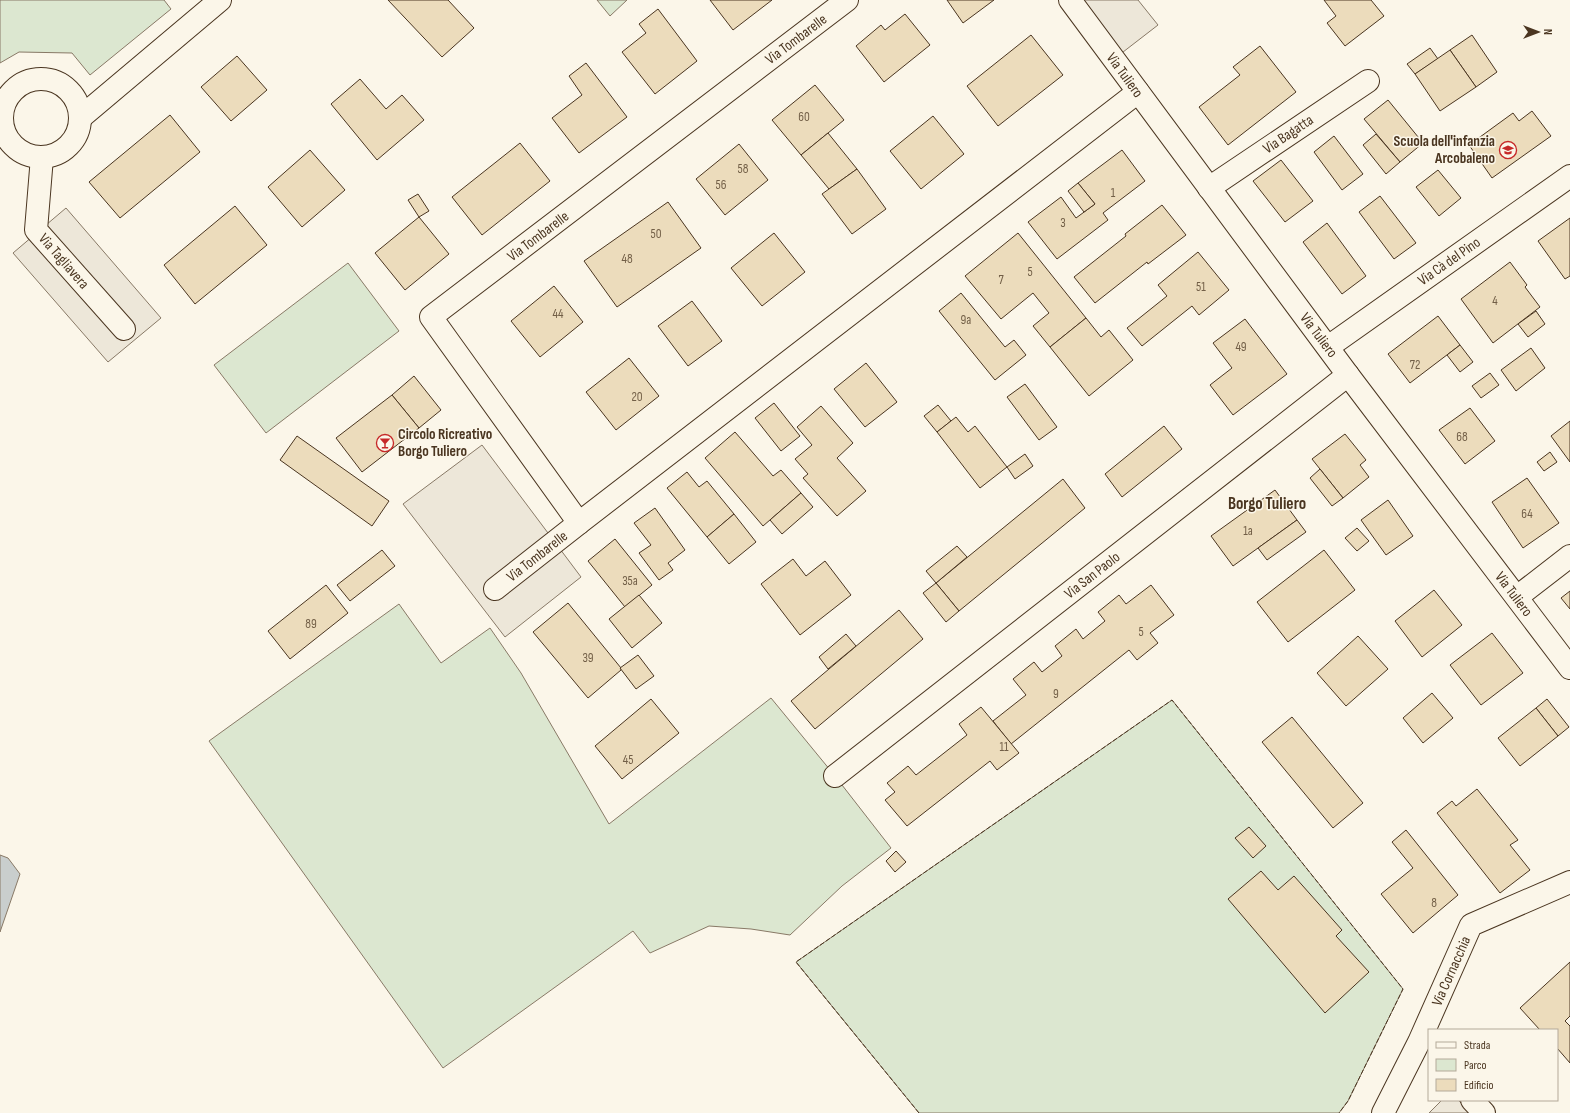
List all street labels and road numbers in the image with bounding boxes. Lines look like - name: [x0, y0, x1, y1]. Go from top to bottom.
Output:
- street label: Via Tombarelle: [762, 10, 831, 69]
- street label: Via Tuliero: [1102, 49, 1147, 102]
- street label: Via Bagatta: [1260, 111, 1317, 158]
- street label: Via Tombarelle: [504, 207, 573, 266]
- street label: Via Tagliavera: [34, 230, 93, 293]
- street label: Via Cà del Pino: [1414, 233, 1484, 290]
- street label: Via Tuliero: [1296, 309, 1342, 361]
- street label: Via Tombarelle: [503, 527, 572, 586]
- street label: Via San Paolo: [1061, 548, 1124, 603]
- street label: Via Tuliero: [1491, 568, 1537, 620]
- street label: Via Cornacchia: [1428, 933, 1475, 1009]

